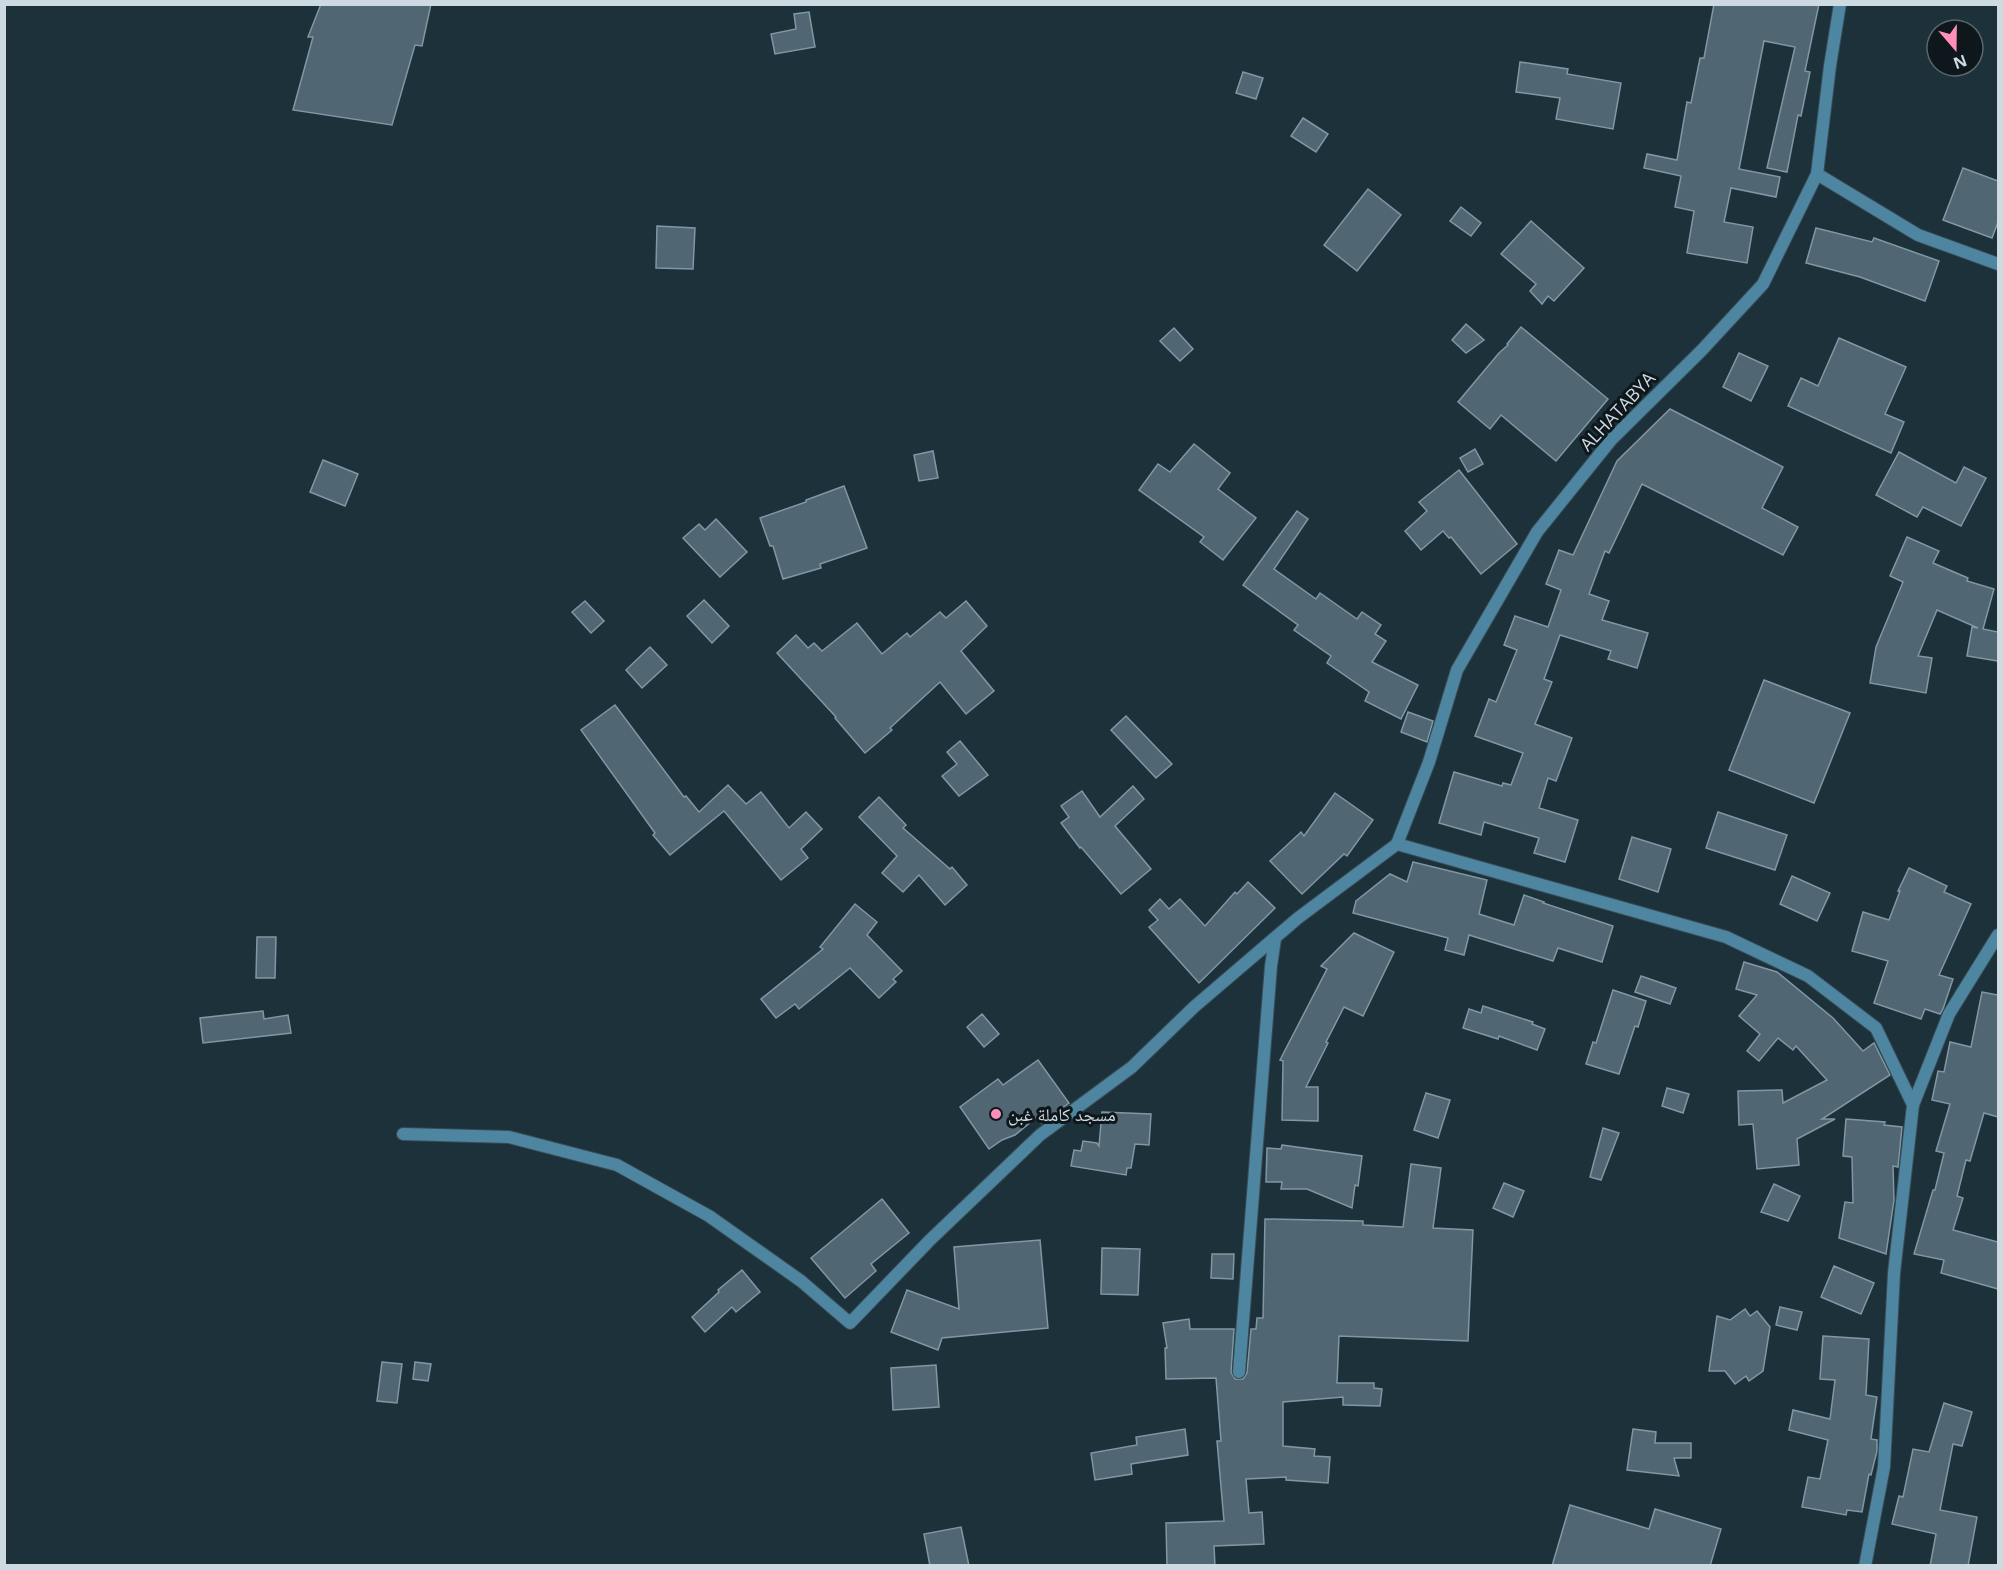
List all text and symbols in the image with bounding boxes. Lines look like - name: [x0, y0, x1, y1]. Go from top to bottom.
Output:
- north arrow: [1925, 18, 1985, 78]
- text: N: [1950, 50, 1970, 75]
- street label: ALHATABYA: [1574, 366, 1660, 456]
- place label: مسجد كاملة غبن: [1008, 1102, 1116, 1126]
- marker: مسجد كاملة غبن: [989, 1107, 1003, 1121]

